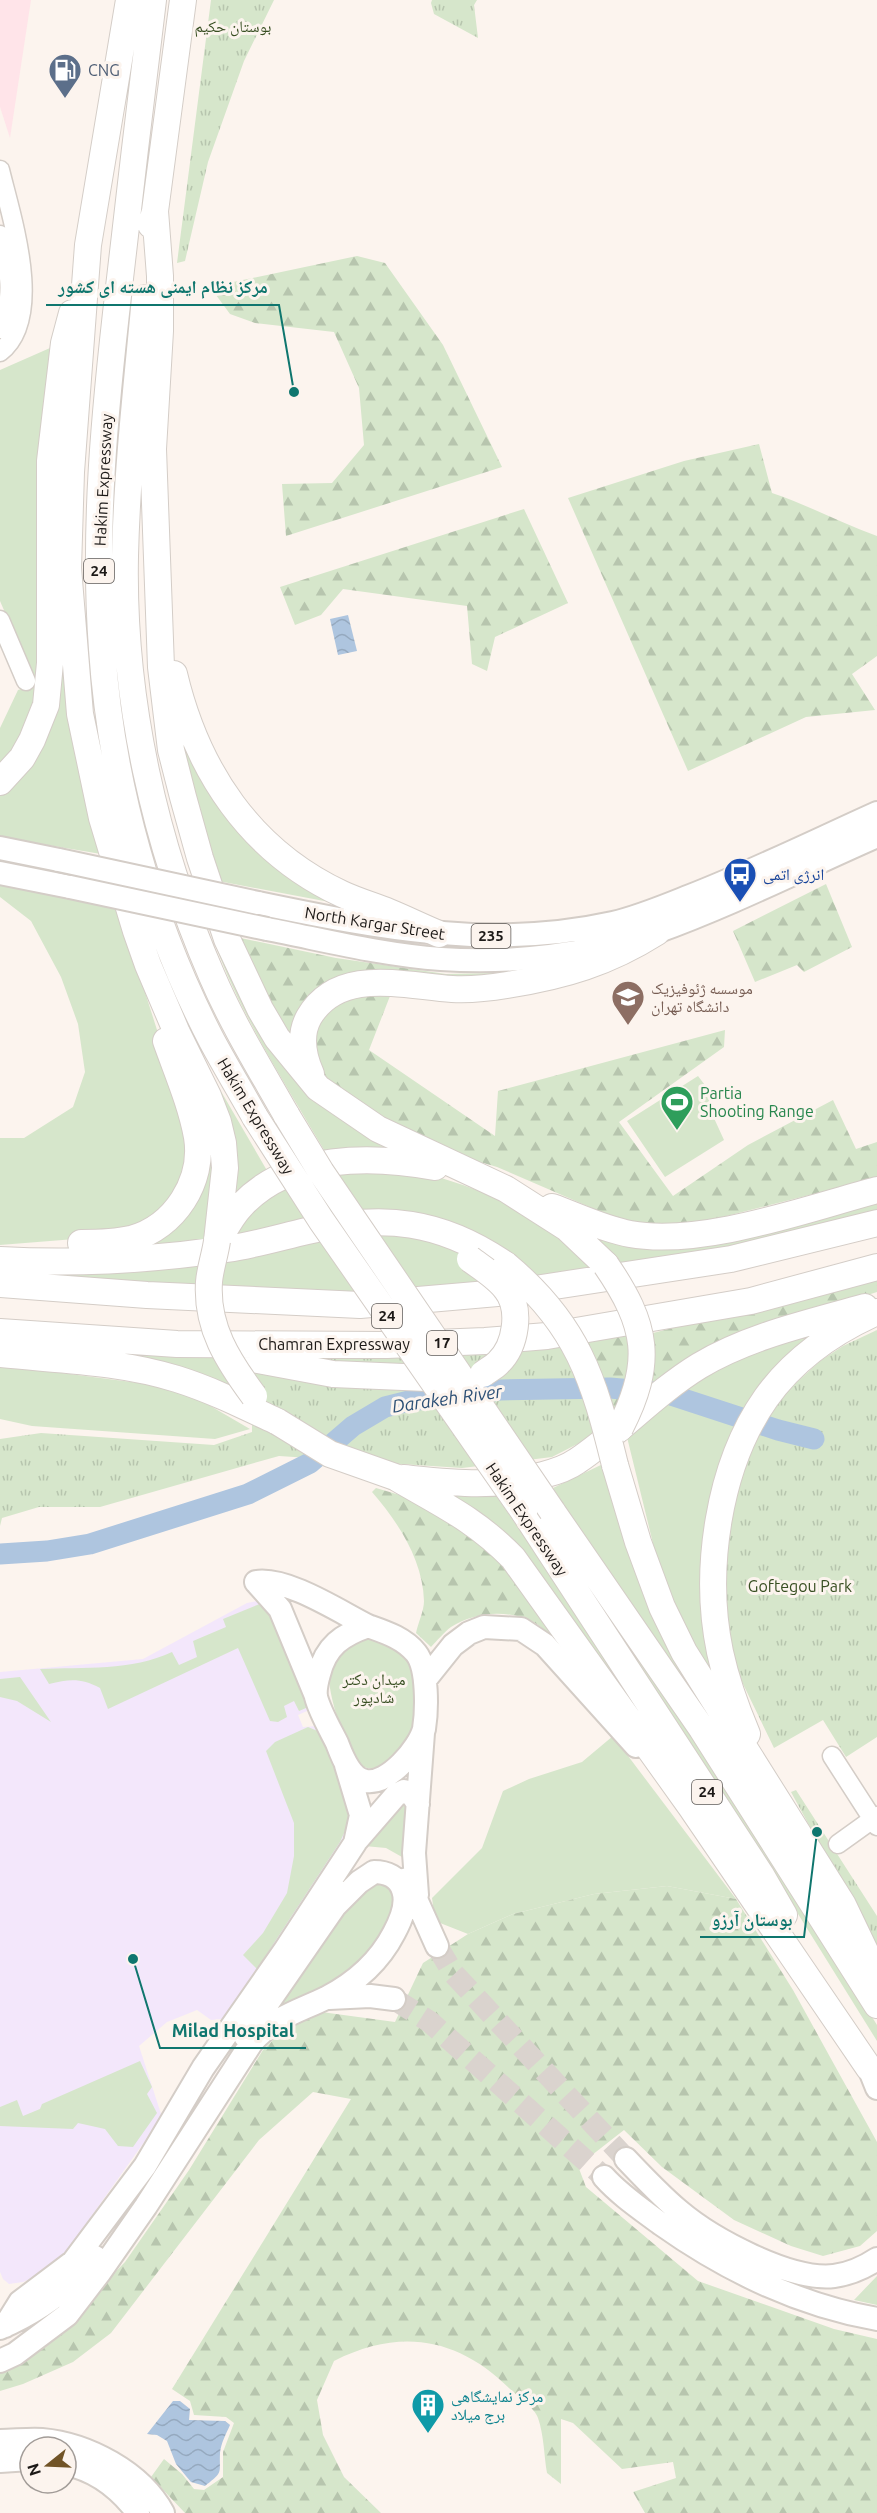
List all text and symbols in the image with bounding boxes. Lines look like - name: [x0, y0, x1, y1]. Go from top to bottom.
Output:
- park label: بوستان حکیم: [195, 17, 272, 37]
- fuel station icon: CNG: [47, 52, 83, 99]
- place label: CNG: [88, 61, 120, 79]
- callout: مرکز نظام ایمنی هسته ای کشور: [46, 269, 279, 305]
- text: مرکز نظام ایمنی هسته ای کشور: [57, 276, 268, 299]
- street label: Hakim Expressway: [91, 413, 115, 547]
- road number: 24: [84, 559, 114, 583]
- bus stop icon: انرژی اتمی: [722, 856, 758, 903]
- place label: انرژی اتمی: [763, 865, 824, 885]
- street label: North Kargar Street: [304, 903, 447, 943]
- road number: 235: [472, 924, 510, 948]
- school or university icon: موسسه ژئوفیزیک دانشگاه تهران: [610, 979, 646, 1026]
- place label: موسسه ژئوفیزیک دانشگاه تهران: [651, 979, 753, 1017]
- street label: Hakim Expressway: [214, 1055, 298, 1178]
- sports icon: Partia Shooting Range: [659, 1084, 695, 1131]
- place label: Partia Shooting Range: [700, 1084, 814, 1120]
- road number: 24: [372, 1304, 402, 1328]
- road number: 17: [427, 1331, 457, 1355]
- street label: Chamran Expressway: [258, 1335, 410, 1353]
- water label: Darakeh River: [391, 1380, 504, 1416]
- street label: Hakim Expressway: [482, 1459, 572, 1579]
- park label: Goftegou Park: [748, 1577, 852, 1595]
- park label: میدان دکتر شادپور: [342, 1670, 405, 1707]
- road number: 24: [692, 1780, 722, 1804]
- callout: بوستان آرزو: [700, 1901, 804, 1937]
- text: بوستان آرزو: [712, 1909, 792, 1931]
- callout: Milad Hospital: [160, 2012, 306, 2048]
- text: Milad Hospital: [172, 2020, 295, 2040]
- building icon: مرکز نمایشگاهی برج میلاد: [410, 2387, 446, 2434]
- place label: مرکز نمایشگاهی برج میلاد: [451, 2387, 543, 2425]
- north arrow: [18, 2435, 78, 2495]
- text: N: [23, 2461, 44, 2478]

